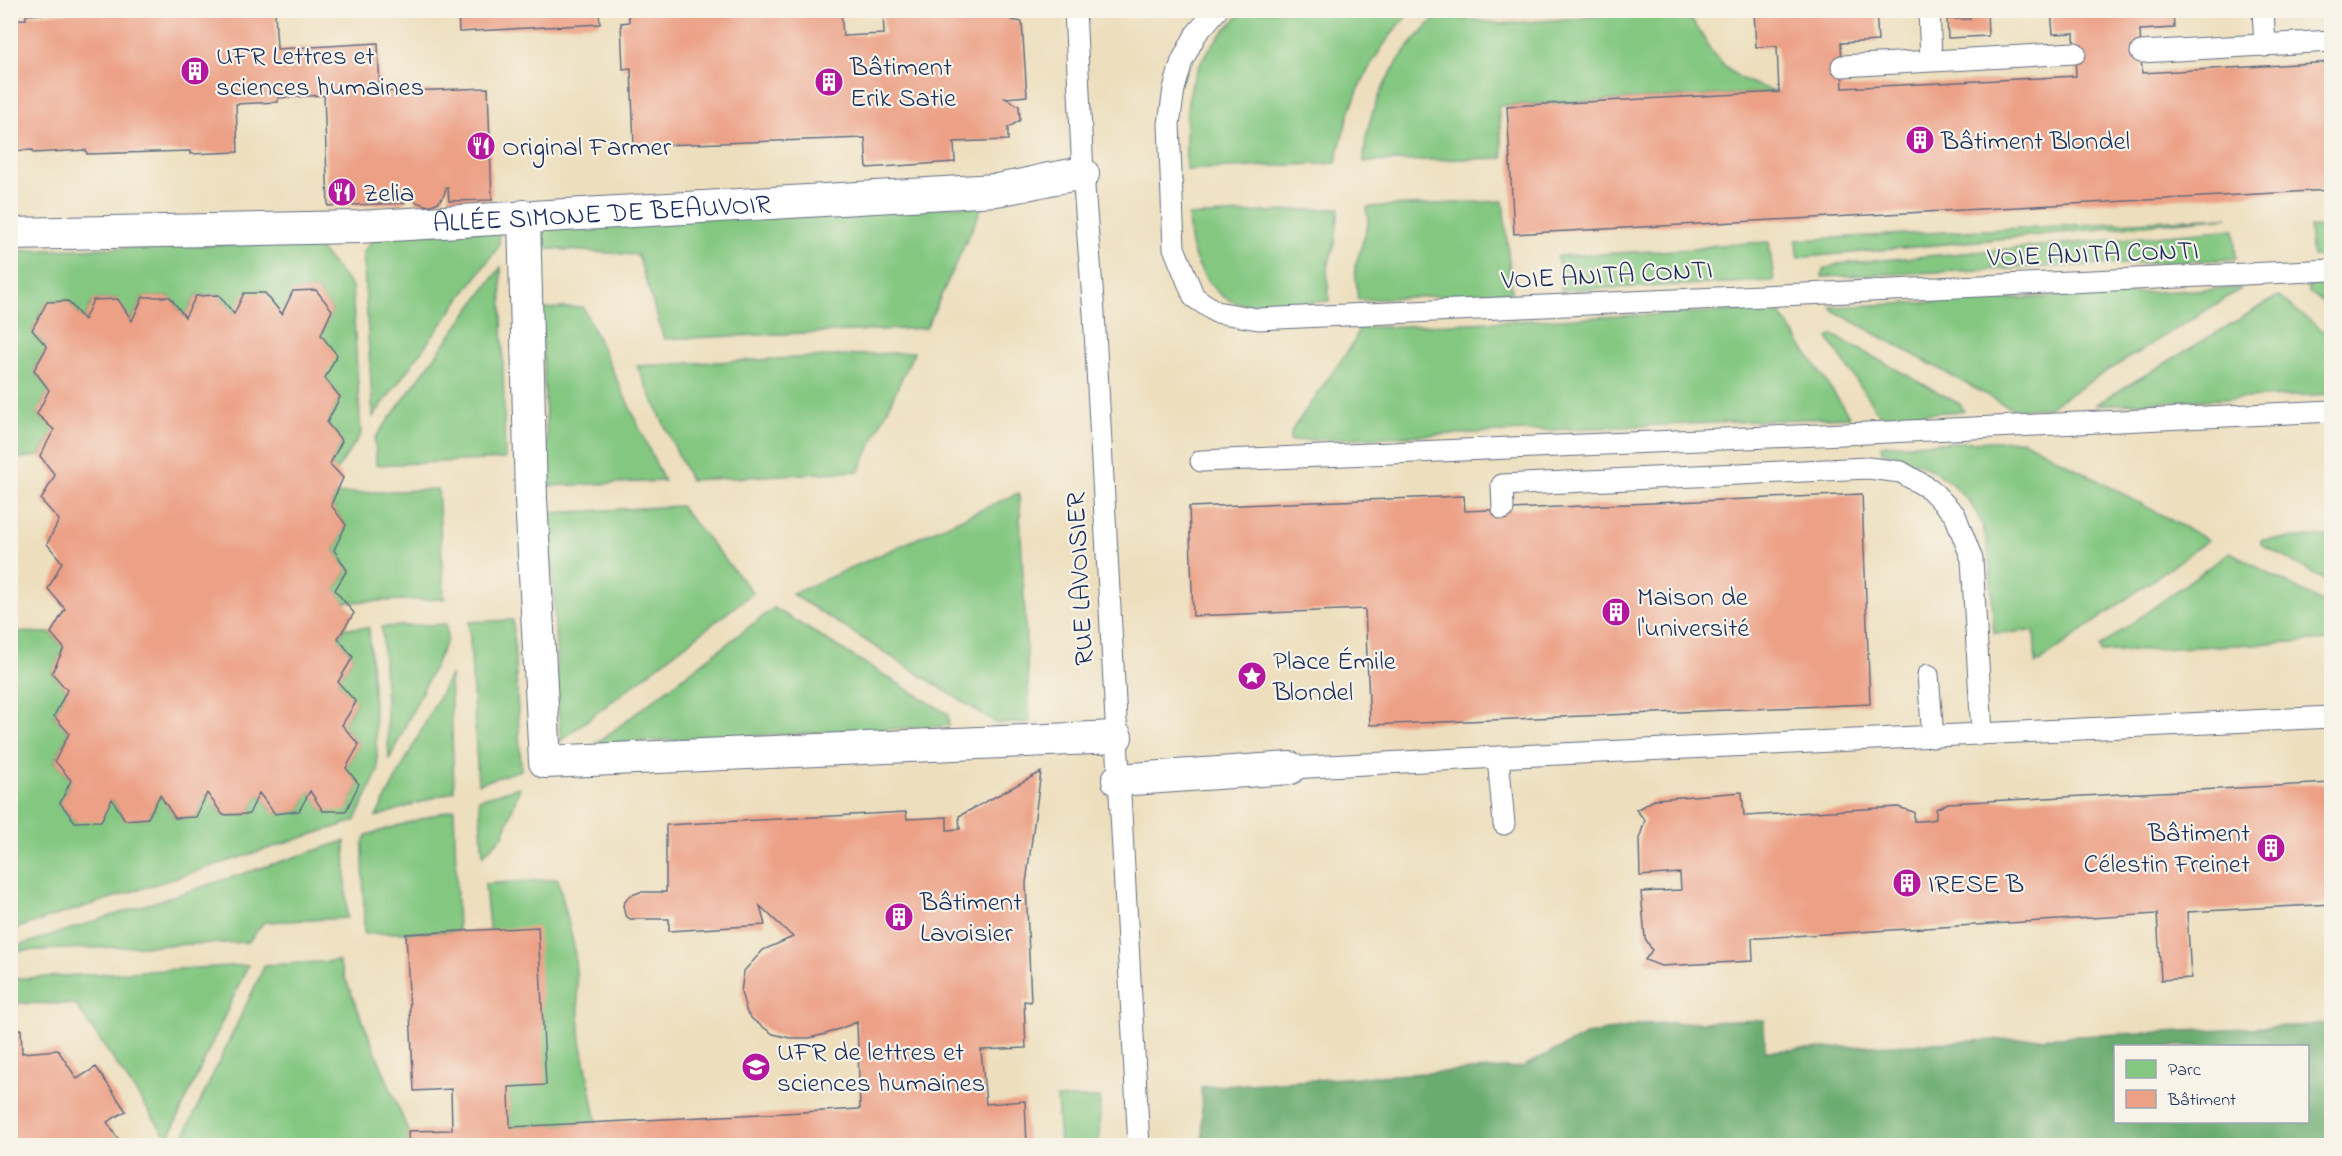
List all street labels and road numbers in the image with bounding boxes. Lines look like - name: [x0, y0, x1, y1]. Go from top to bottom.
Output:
- street label: ALLÉE SIMONE DE BEAUVOIR: [432, 186, 772, 245]
- street label: VOIE ANITA CONTI: [1986, 232, 2200, 279]
- street label: VOIE ANITA CONTI: [1499, 251, 1714, 302]
- street label: RUE LAVOISIER: [1057, 491, 1106, 667]

